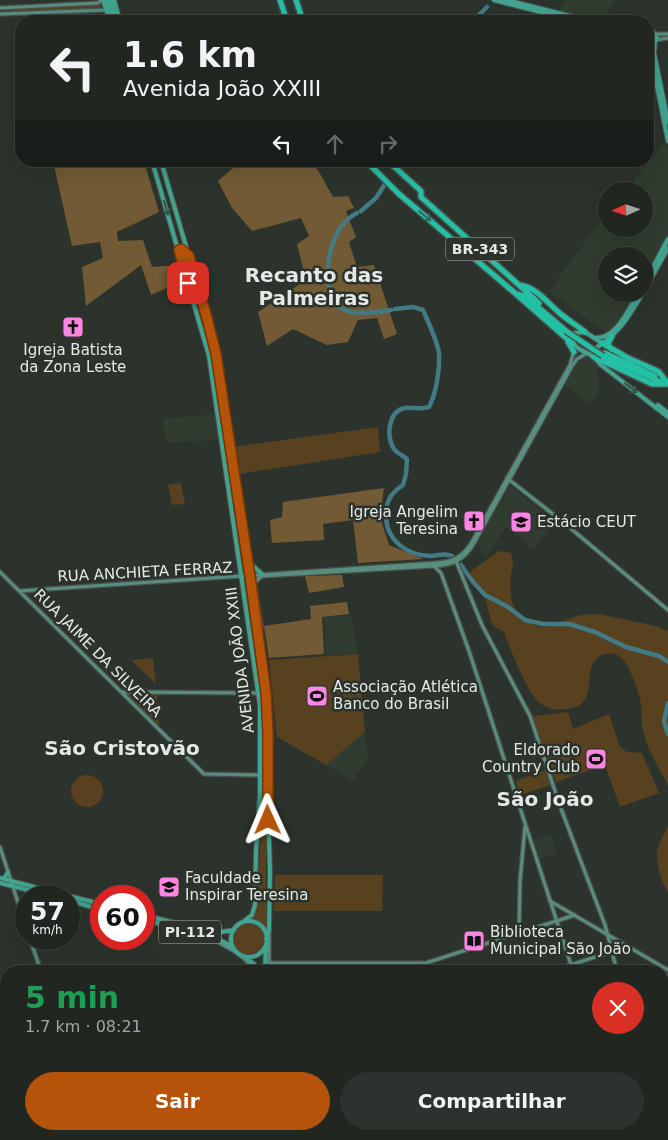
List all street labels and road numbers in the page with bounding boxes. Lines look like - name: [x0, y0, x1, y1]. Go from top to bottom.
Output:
- road number: BR-343: [446, 238, 514, 260]
- street label: RUA ANCHIETA FERRAZ: [57, 558, 233, 586]
- street label: RUA JAIME DA SILVEIRA: [30, 585, 166, 721]
- street label: AVENIDA JOÃO XXIII: [221, 586, 258, 734]
- road number: PI-112: [159, 920, 221, 944]

